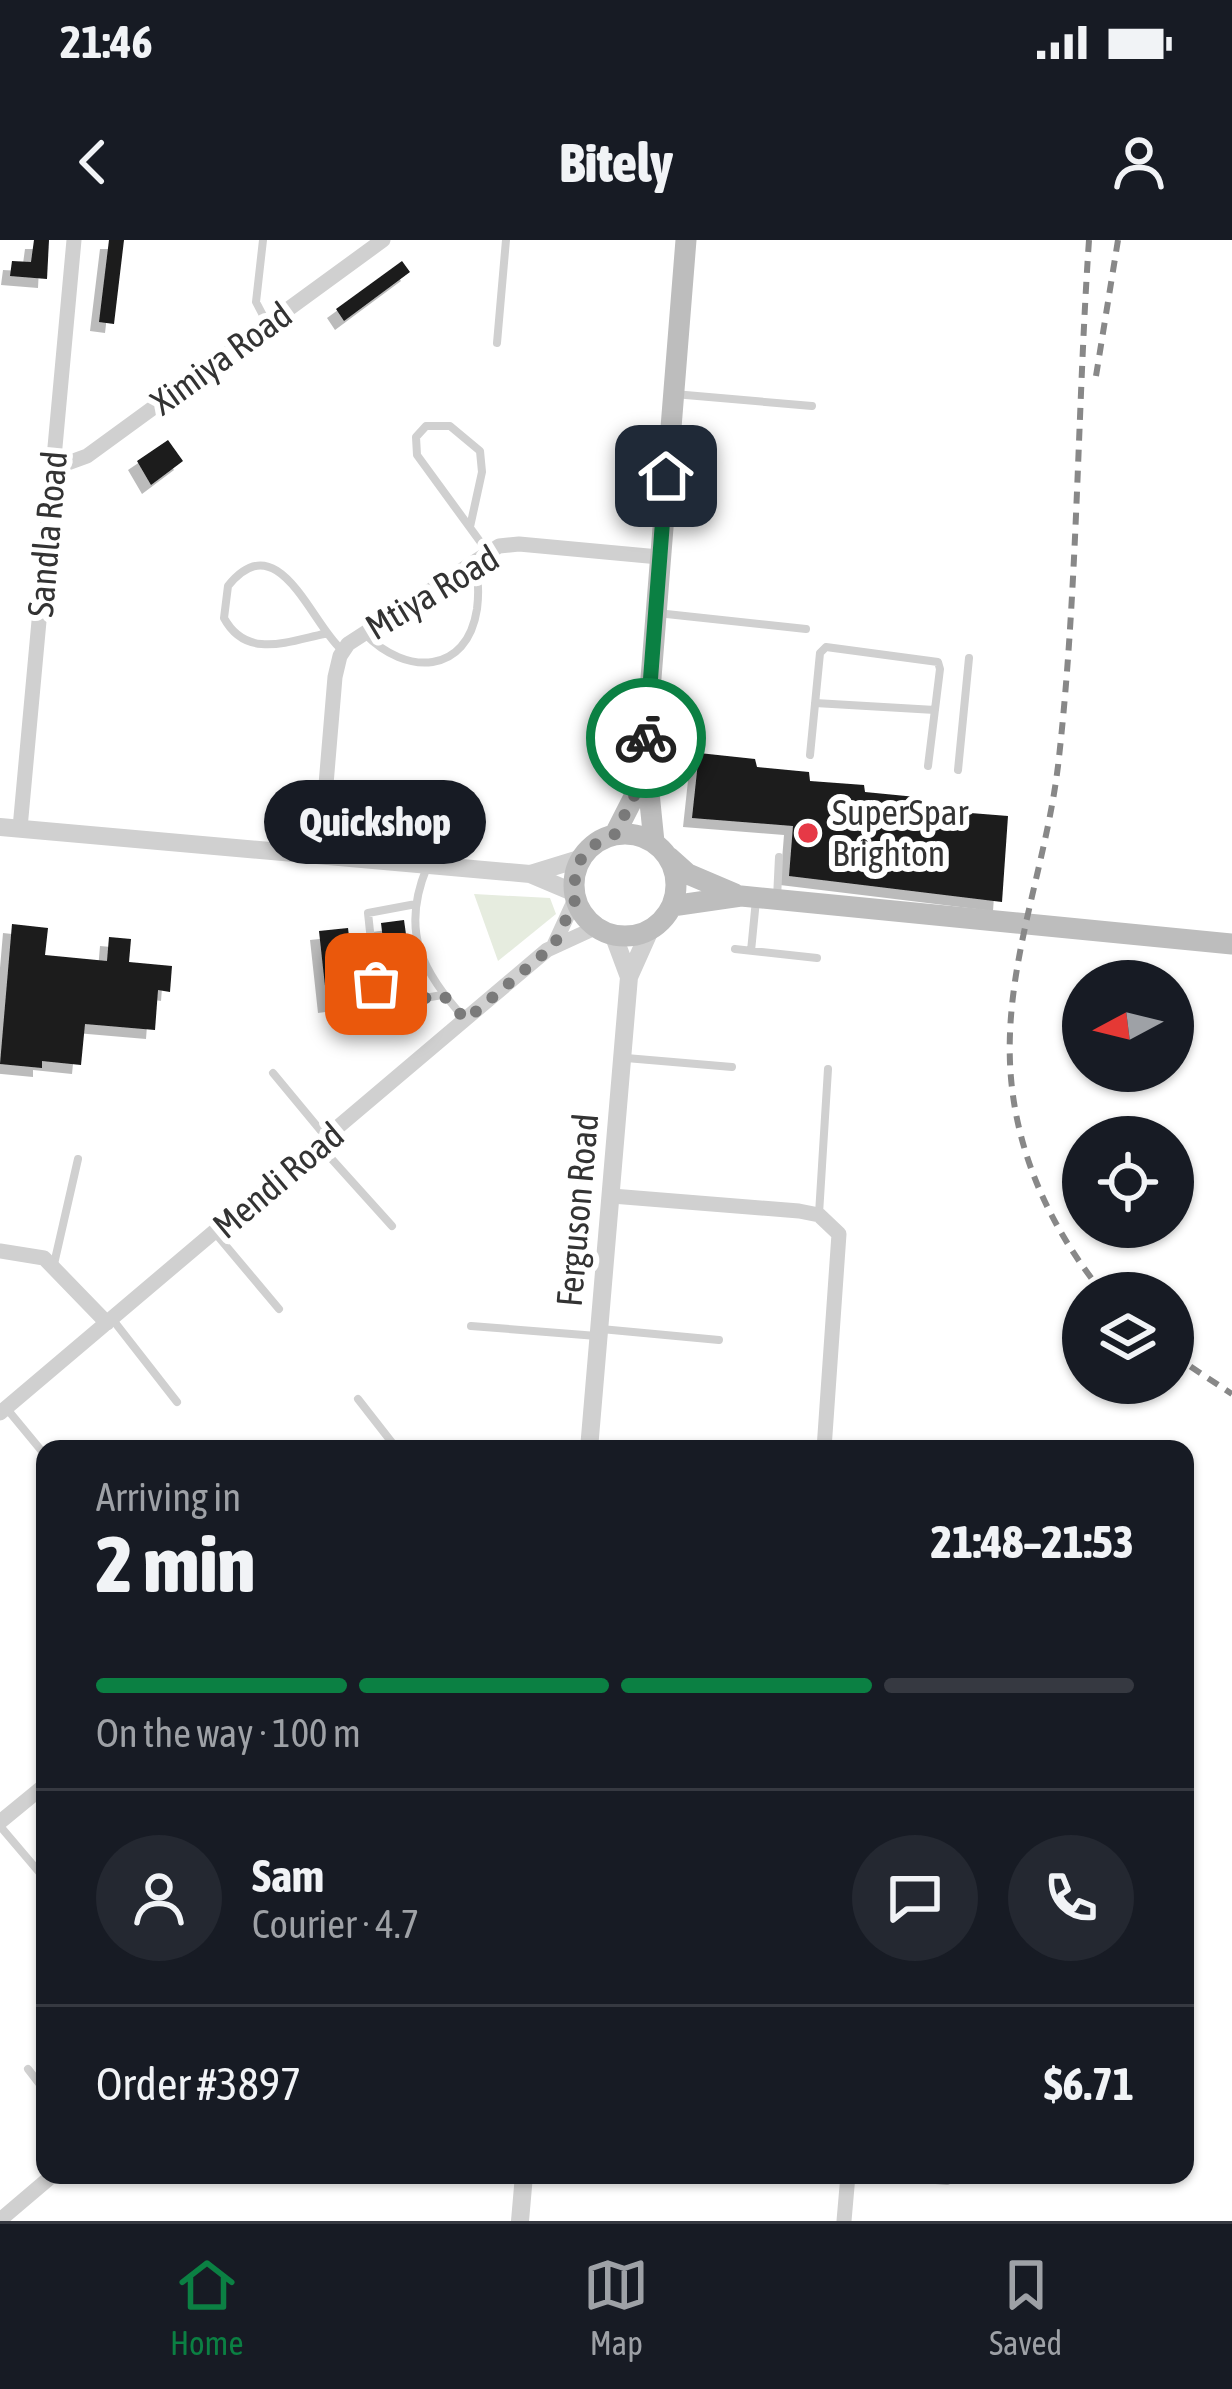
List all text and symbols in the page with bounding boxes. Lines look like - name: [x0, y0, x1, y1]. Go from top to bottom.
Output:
- text: 21:46: [60, 16, 153, 68]
- icon: back: [60, 129, 126, 195]
- icon: person: [1106, 129, 1172, 195]
- text: Bitely: [559, 132, 673, 193]
- street label: Ximiya Road: [142, 293, 300, 423]
- pin: [615, 425, 717, 527]
- icon: home: [633, 443, 699, 509]
- street label: Sandla Road: [19, 449, 75, 619]
- street label: Mtiya Road: [358, 536, 506, 648]
- courier: [586, 678, 706, 798]
- icon: bike: [613, 705, 679, 771]
- callout: Quickshop: [265, 780, 487, 864]
- place label: SuperSpar Brighton: [832, 791, 969, 874]
- text: Quickshop: [299, 800, 451, 844]
- marker: SuperSpar Brighton: [795, 820, 821, 846]
- pin: [325, 933, 427, 1035]
- icon: bag: [343, 951, 409, 1017]
- north arrow: [1062, 960, 1194, 1092]
- map controls: [1062, 960, 1194, 1404]
- street label: Ferguson Road: [548, 1112, 606, 1308]
- street label: Mendi Road: [204, 1113, 352, 1247]
- button: locate: [1062, 1116, 1194, 1248]
- button: layers: [1062, 1272, 1194, 1404]
- text: Arriving in: [96, 1475, 241, 1519]
- text: 21:48–21:53: [931, 1516, 1134, 1568]
- text: 2 min: [96, 1519, 255, 1609]
- text: On the way · 100 m: [96, 1711, 361, 1755]
- button: person: [96, 1835, 222, 1961]
- button: chat: [852, 1835, 978, 1961]
- button: phone: [1008, 1835, 1134, 1961]
- text: Sam: [252, 1850, 324, 1902]
- text: Courier · 4.7: [252, 1902, 419, 1946]
- text: Order #3897: [96, 2058, 301, 2110]
- text: $6.71: [1044, 2058, 1134, 2110]
- tab: Home: [170, 2252, 243, 2362]
- tab: Map: [583, 2252, 649, 2362]
- tab: Saved: [989, 2252, 1062, 2362]

